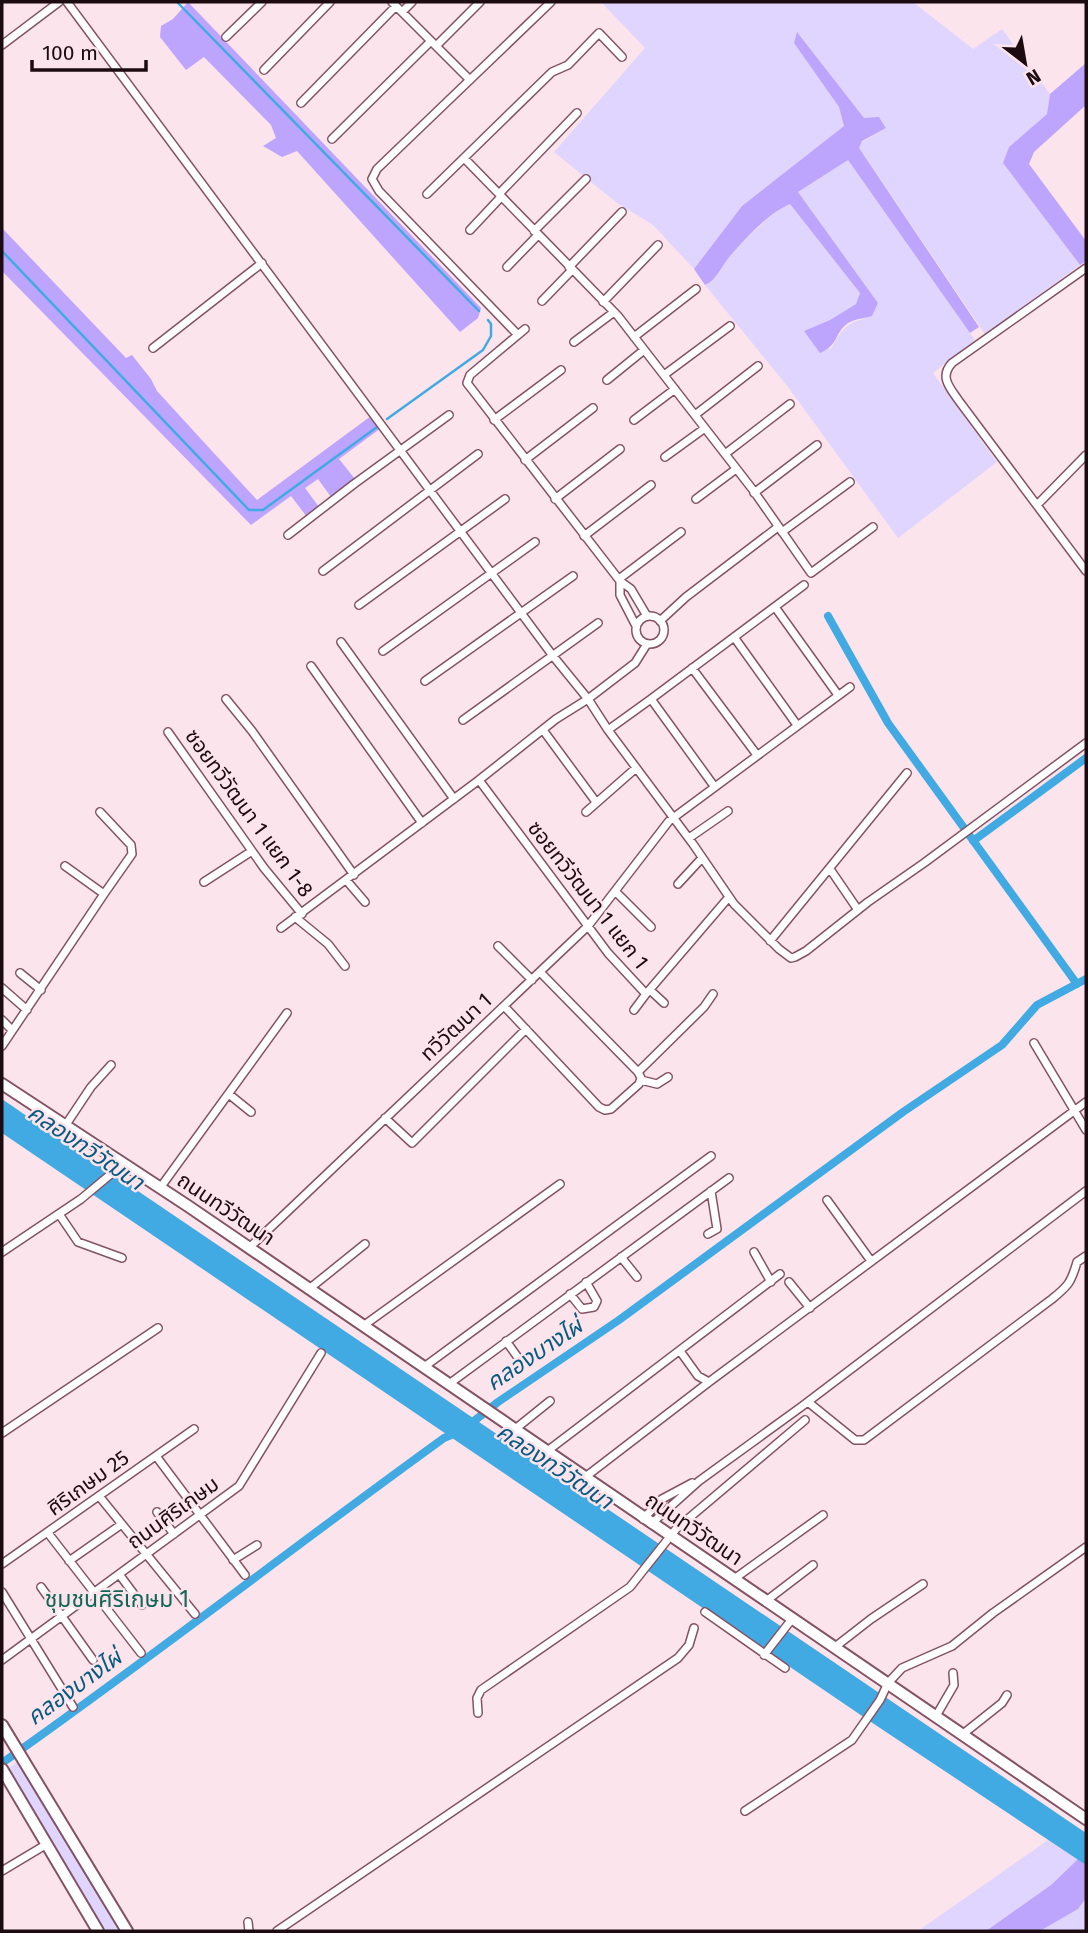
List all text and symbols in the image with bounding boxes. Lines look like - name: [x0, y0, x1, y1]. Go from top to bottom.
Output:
- scale bar: [32, 28, 145, 72]
- north arrow: [990, 28, 1060, 98]
- text: 100 m: [42, 40, 98, 66]
- text: N: [1022, 64, 1045, 90]
- street label: ซอยทวีวัฒนา 1 แยก 1-8: [179, 724, 319, 902]
- street label: ซอยทวีวัฒนา 1 แยก 1: [522, 816, 654, 974]
- street label: ทวีวัฒนา 1: [415, 987, 497, 1067]
- water label: คลองทวีวัฒนา: [23, 1098, 151, 1197]
- street label: ถนนทวีวัฒนา: [172, 1167, 280, 1251]
- water label: คลองบางไผ่: [480, 1310, 590, 1396]
- water label: คลองทวีวัฒนา: [492, 1417, 620, 1516]
- street label: ศิริเกษม 25: [42, 1445, 134, 1521]
- street label: ถนนศิริเกษม: [122, 1471, 224, 1555]
- street label: ถนนทวีวัฒนา: [640, 1487, 748, 1571]
- district label: ชุมชนศิริเกษม 1: [45, 1585, 189, 1613]
- water label: คลองบางไผ่: [21, 1641, 129, 1731]

